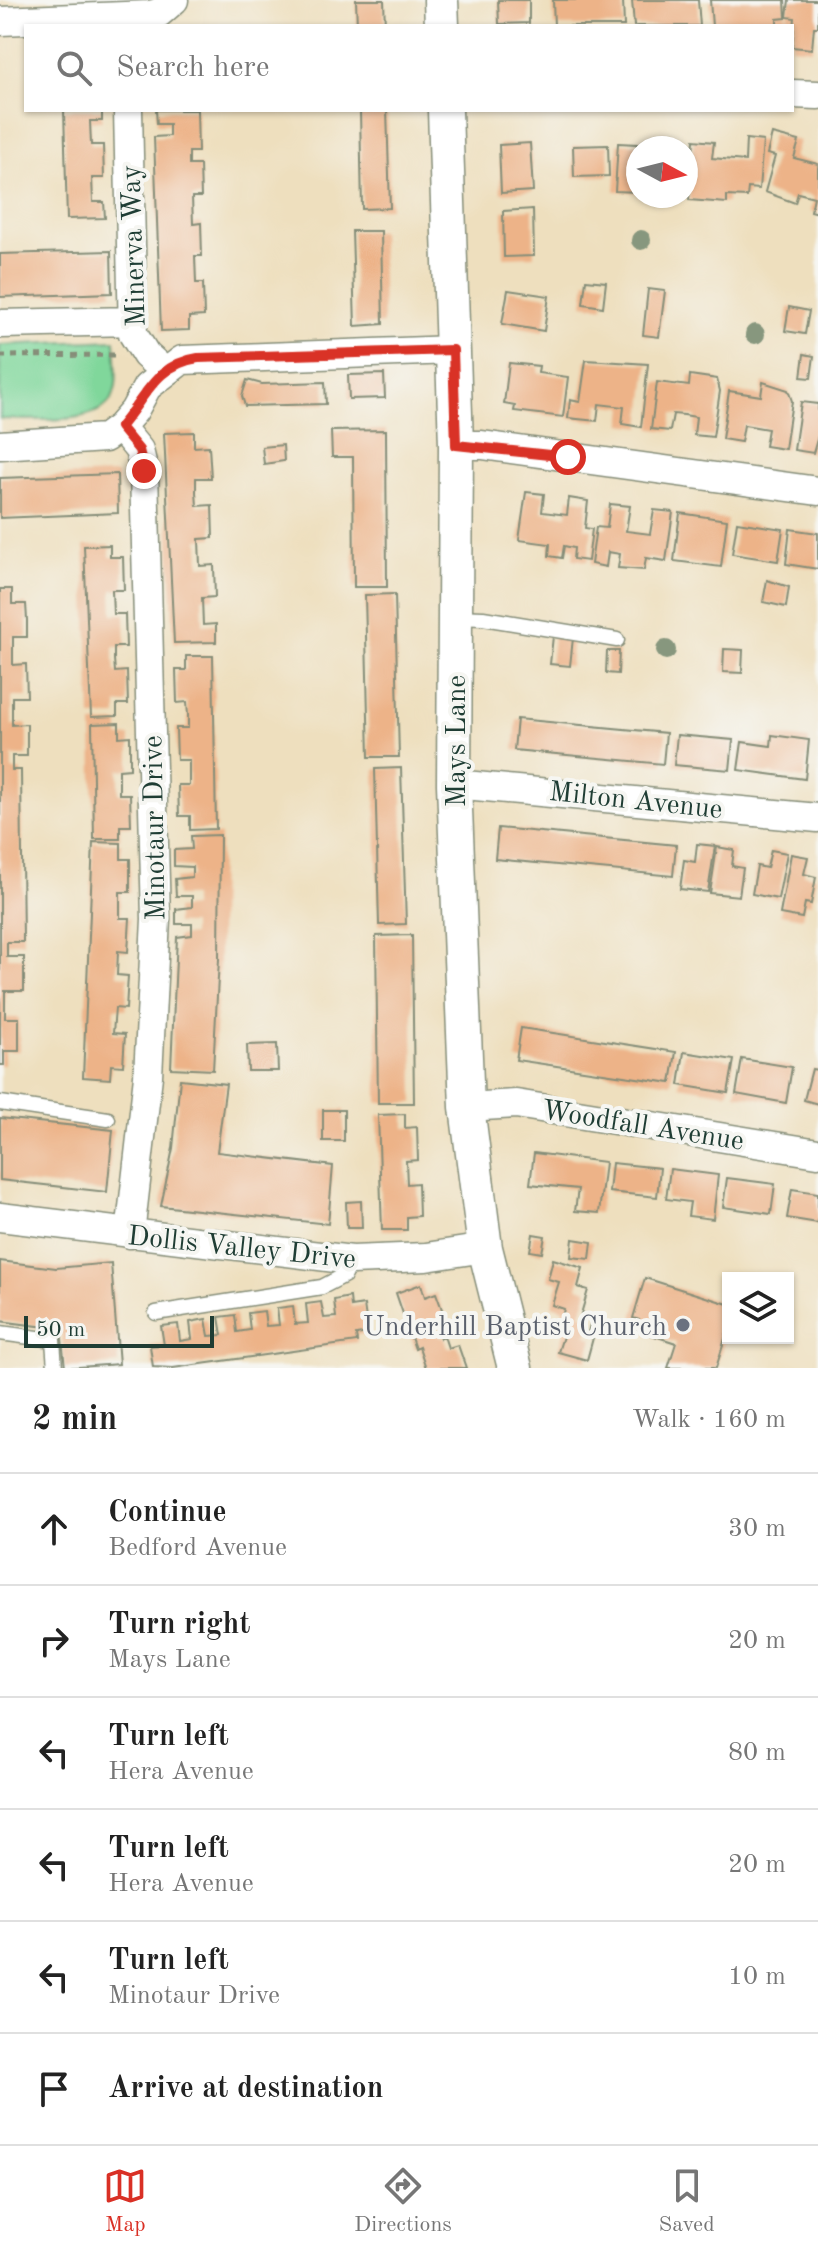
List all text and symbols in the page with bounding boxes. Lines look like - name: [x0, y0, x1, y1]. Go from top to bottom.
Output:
- search box: [24, 24, 794, 112]
- icon: search: [52, 46, 96, 90]
- text: Search here: [116, 53, 270, 83]
- north arrow: [626, 136, 698, 208]
- street label: Minerva Way: [118, 164, 152, 327]
- route start: [550, 439, 586, 475]
- route end: [126, 453, 162, 489]
- street label: Mays Lane: [444, 675, 472, 807]
- street label: Minotaur Drive: [140, 735, 172, 921]
- street label: Milton Avenue: [548, 779, 724, 825]
- street label: Woodfall Avenue: [539, 1097, 746, 1157]
- street label: Dollis Valley Drive: [126, 1223, 357, 1275]
- map controls: [722, 1272, 794, 1344]
- button: layers: [722, 1272, 794, 1344]
- scale bar: [24, 1312, 214, 1348]
- place label: Underhill Baptist Church: [363, 1314, 667, 1342]
- marker: Underhill Baptist Church: [674, 1316, 692, 1334]
- text: 50 m: [36, 1319, 85, 1341]
- text: 2 min: [32, 1403, 117, 1437]
- text: Walk · 160 m: [632, 1407, 786, 1433]
- text: Continue: [108, 1498, 227, 1528]
- icon: ahead: [32, 1507, 76, 1551]
- text: 30 m: [728, 1516, 786, 1542]
- text: Bedford Avenue: [108, 1535, 287, 1561]
- text: Turn right: [108, 1610, 250, 1640]
- icon: right: [32, 1619, 76, 1663]
- text: 20 m: [728, 1628, 786, 1654]
- text: Mays Lane: [108, 1647, 231, 1673]
- text: Turn left: [108, 1722, 229, 1752]
- icon: left: [32, 1731, 76, 1775]
- text: 80 m: [728, 1740, 786, 1766]
- text: Hera Avenue: [108, 1759, 254, 1785]
- text: Turn left: [108, 1834, 229, 1864]
- icon: left: [32, 1843, 76, 1887]
- text: 20 m: [728, 1852, 786, 1878]
- text: Hera Avenue: [108, 1871, 254, 1897]
- text: Turn left: [108, 1946, 229, 1976]
- icon: left: [32, 1955, 76, 1999]
- text: 10 m: [728, 1964, 786, 1990]
- text: Minotaur Drive: [108, 1983, 280, 2009]
- icon: arrive: [32, 2067, 76, 2111]
- text: Arrive at destination: [108, 2074, 383, 2104]
- tab: Map: [103, 2164, 147, 2239]
- tab: Directions: [354, 2164, 452, 2239]
- tab: Saved: [659, 2164, 715, 2239]

